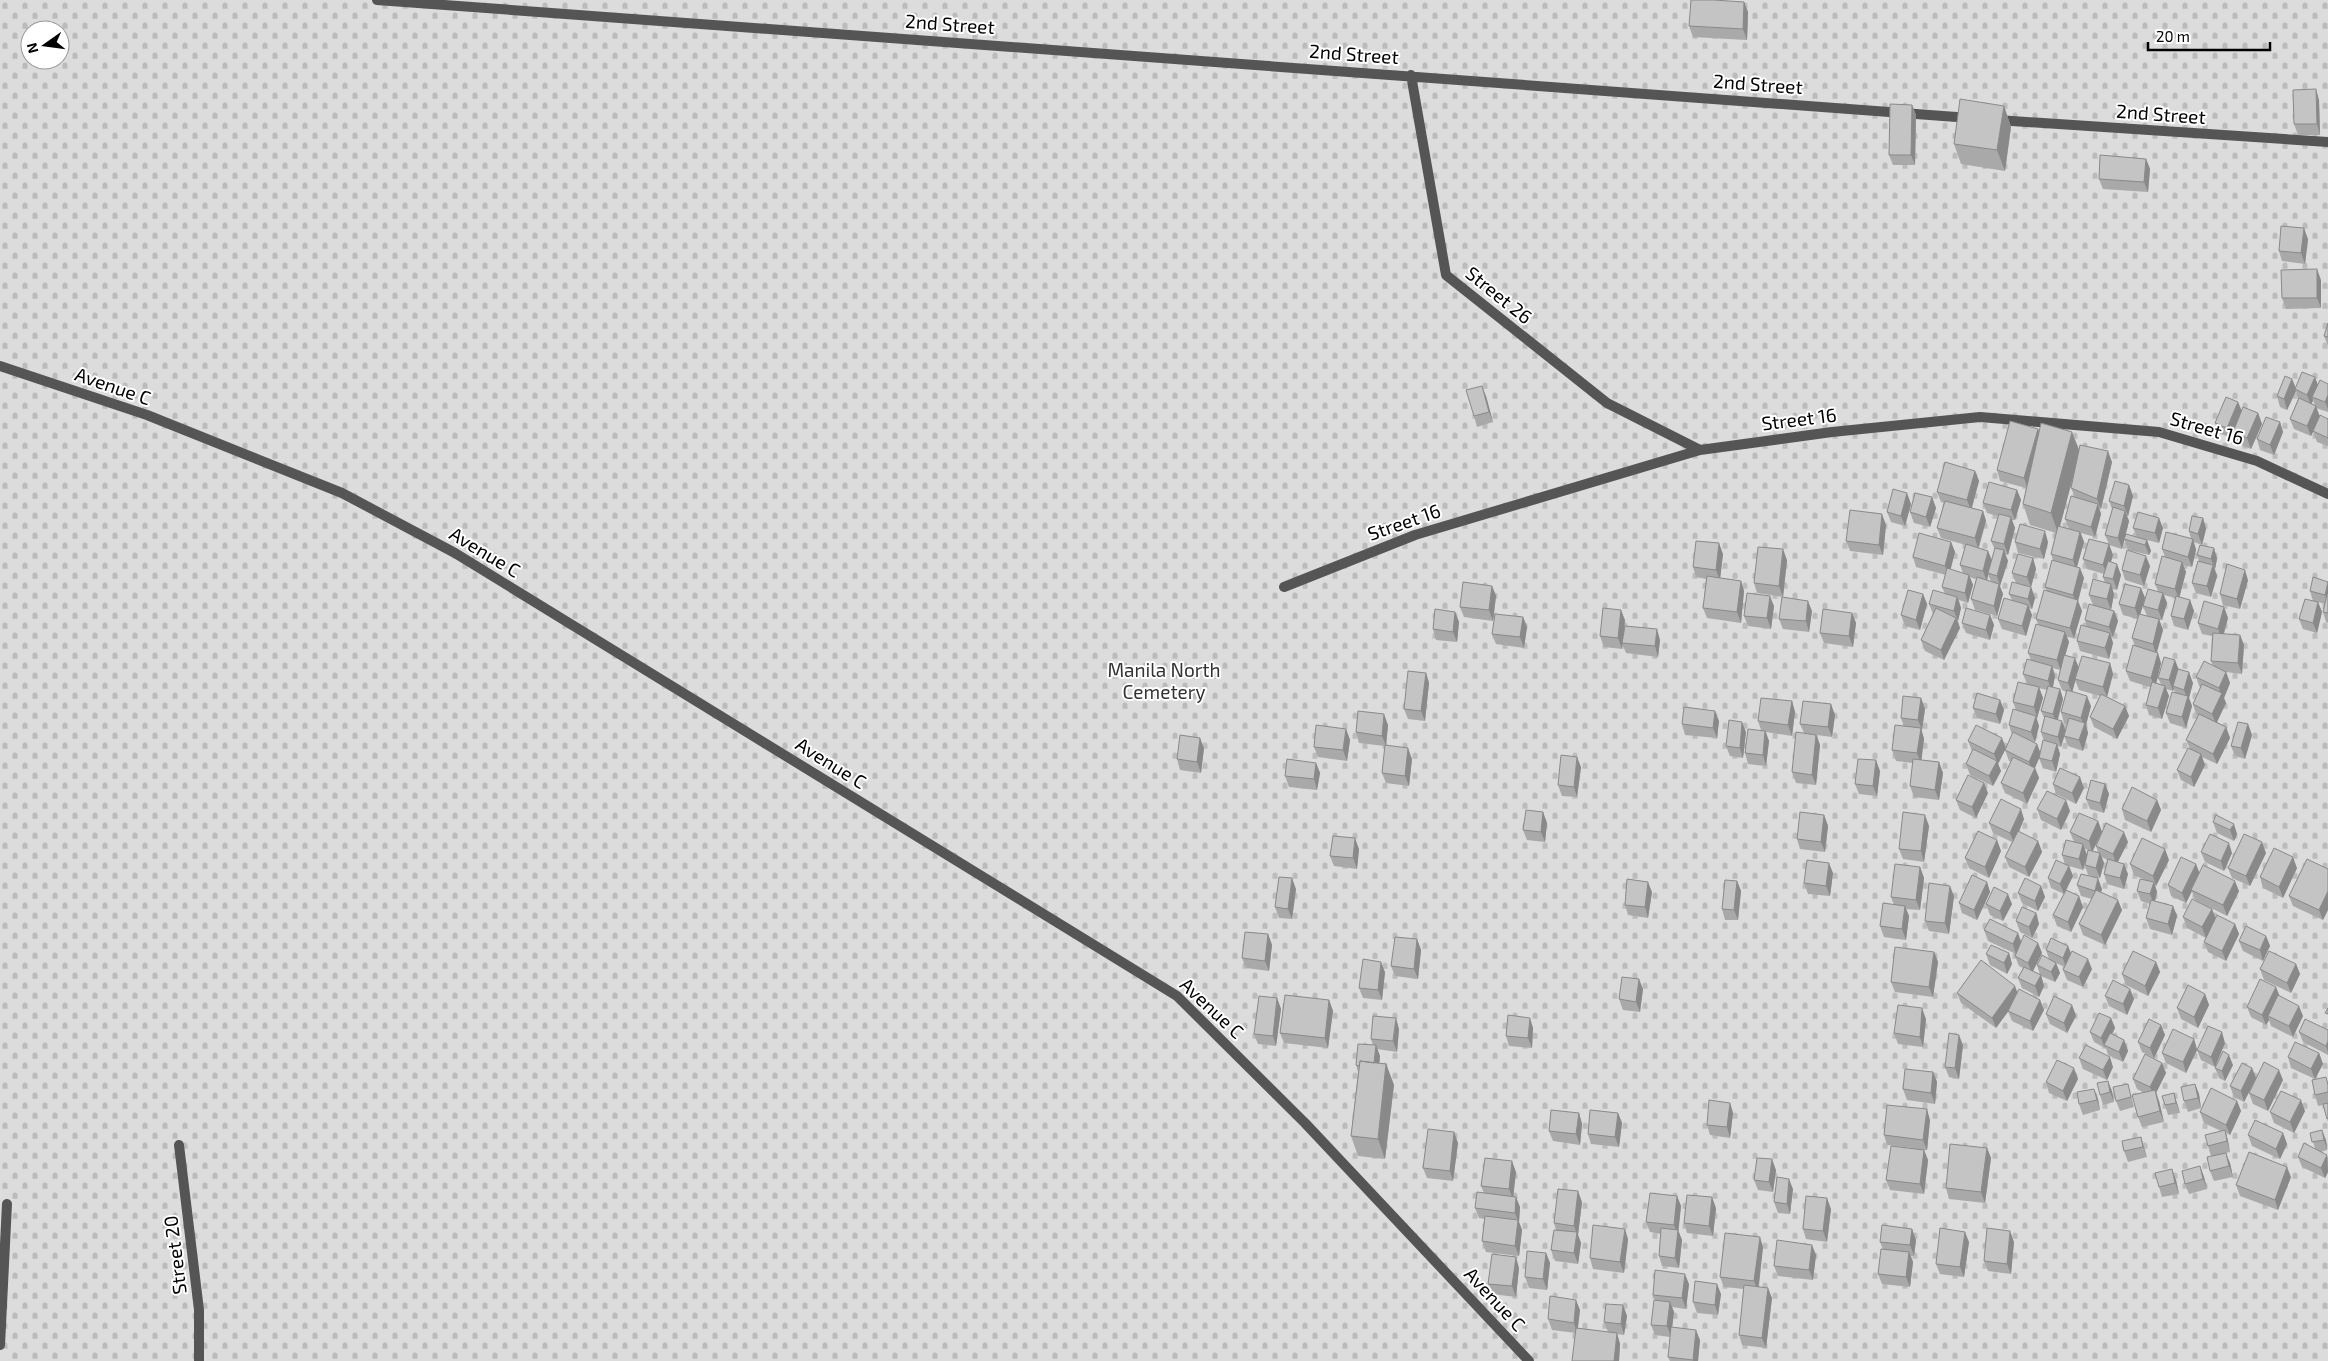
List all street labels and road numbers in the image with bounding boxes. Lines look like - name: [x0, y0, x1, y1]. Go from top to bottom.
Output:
- street label: 2nd Street: [905, 9, 996, 38]
- street label: 2nd Street: [1309, 39, 1400, 68]
- street label: 2nd Street: [1713, 69, 1804, 98]
- street label: 2nd Street: [2116, 99, 2207, 128]
- street label: Street 26: [1462, 261, 1537, 328]
- street label: Avenue C: [72, 362, 154, 409]
- street label: Street 16: [1760, 402, 1838, 435]
- street label: Street 16: [2168, 406, 2247, 449]
- street label: Street 16: [1364, 498, 1443, 545]
- street label: Avenue C: [446, 521, 525, 582]
- street label: Avenue C: [792, 732, 871, 793]
- street label: Avenue C: [1176, 972, 1249, 1043]
- street label: Street 20: [158, 1214, 191, 1296]
- street label: Avenue C: [1460, 1262, 1531, 1335]

